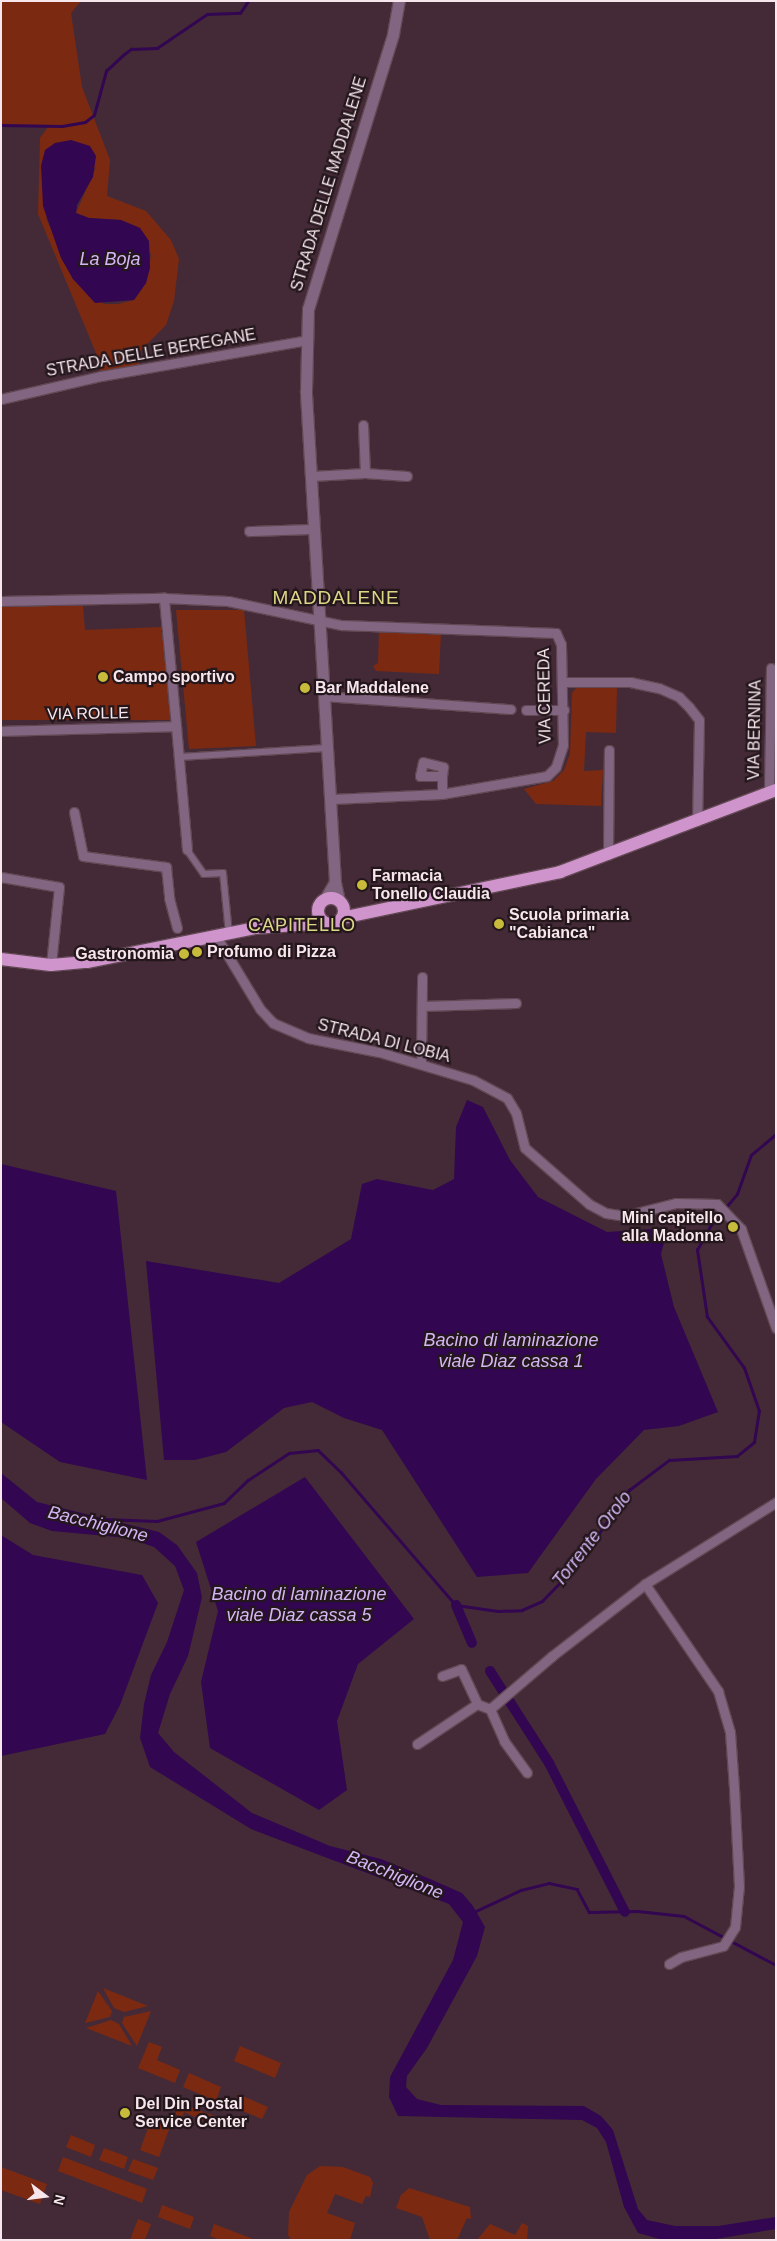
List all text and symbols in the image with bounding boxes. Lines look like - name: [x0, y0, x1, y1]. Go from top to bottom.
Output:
- street label: STRADA DELLE MADDALENE: [287, 74, 371, 294]
- water label: La Boja: [79, 248, 141, 270]
- street label: STRADA DELLE BEREGANE: [44, 325, 258, 381]
- district label: MADDALENE: [271, 587, 401, 609]
- street label: VIA CEREDA: [535, 647, 555, 745]
- place label: Campo sportivo: [113, 667, 235, 687]
- marker: Campo sportivo: [97, 671, 109, 683]
- place label: Bar Maddalene: [315, 678, 429, 698]
- street label: VIA BERNINA: [745, 679, 765, 781]
- marker: Bar Maddalene: [299, 682, 311, 694]
- street label: VIA ROLLE: [46, 704, 130, 724]
- place label: Farmacia Tonello Claudia: [372, 866, 490, 904]
- marker: Farmacia Tonello Claudia: [356, 879, 368, 891]
- place label: Scuola primaria "Cabianca": [509, 905, 629, 943]
- district label: CAPITELLO: [247, 914, 357, 936]
- marker: Scuola primaria "Cabianca": [493, 918, 505, 930]
- place label: Profumo di Pizza: [207, 942, 336, 962]
- place label: Gastronomia: [75, 944, 174, 964]
- marker: Profumo di Pizza: [191, 946, 203, 958]
- marker: Gastronomia: [178, 948, 190, 960]
- street label: STRADA DI LOBIA: [315, 1015, 453, 1067]
- place label: Mini capitello alla Madonna: [622, 1208, 723, 1246]
- marker: Mini capitello alla Madonna: [727, 1221, 739, 1233]
- water label: Bacino di laminazione viale Diaz cassa 1: [423, 1330, 599, 1372]
- water label: Torrente Orolo: [548, 1487, 636, 1591]
- water label: Bacchiglione: [46, 1501, 150, 1547]
- water label: Bacino di laminazione viale Diaz cassa 5: [211, 1584, 387, 1626]
- water label: Bacchiglione: [344, 1846, 446, 1904]
- place label: Del Din Postal Service Center: [135, 2094, 247, 2132]
- marker: Del Din Postal Service Center: [119, 2107, 131, 2119]
- north arrow: [20, 2171, 70, 2221]
- text: N: [50, 2193, 69, 2207]

